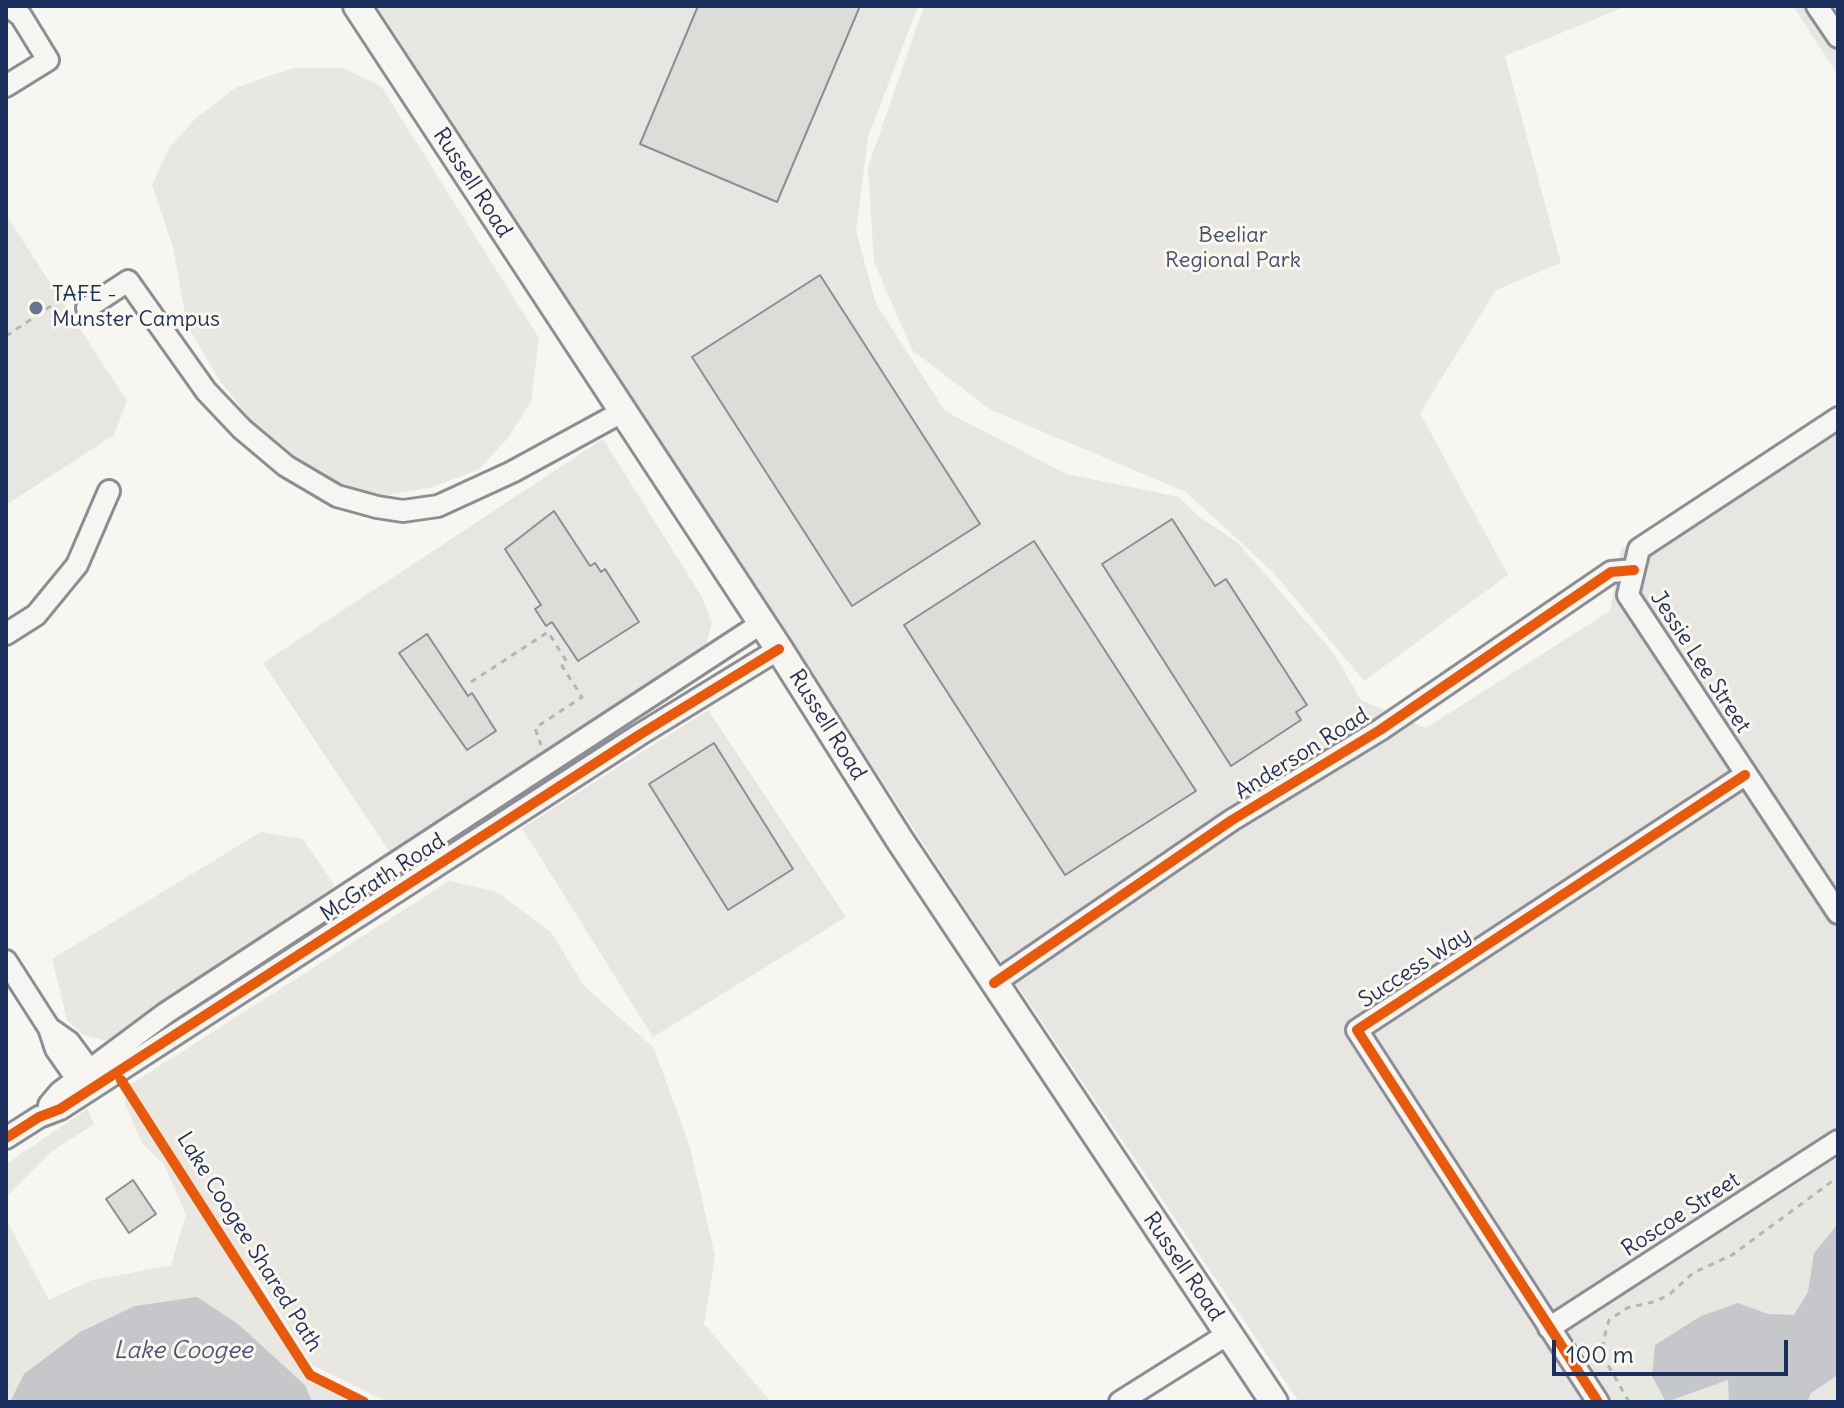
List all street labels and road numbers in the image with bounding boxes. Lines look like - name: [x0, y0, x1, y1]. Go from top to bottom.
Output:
- street label: Russell Road: [427, 123, 517, 243]
- street label: Jessie Lee Street: [1644, 586, 1756, 738]
- street label: Russell Road: [783, 665, 871, 785]
- street label: Anderson Road: [1230, 702, 1374, 806]
- street label: McGrath Road: [316, 828, 450, 928]
- street label: Success Way: [1354, 922, 1476, 1014]
- street label: Lake Coogee Shared Path: [171, 1127, 327, 1357]
- street label: Roscoe Street: [1617, 1167, 1745, 1263]
- street label: Russell Road: [1137, 1208, 1229, 1326]

